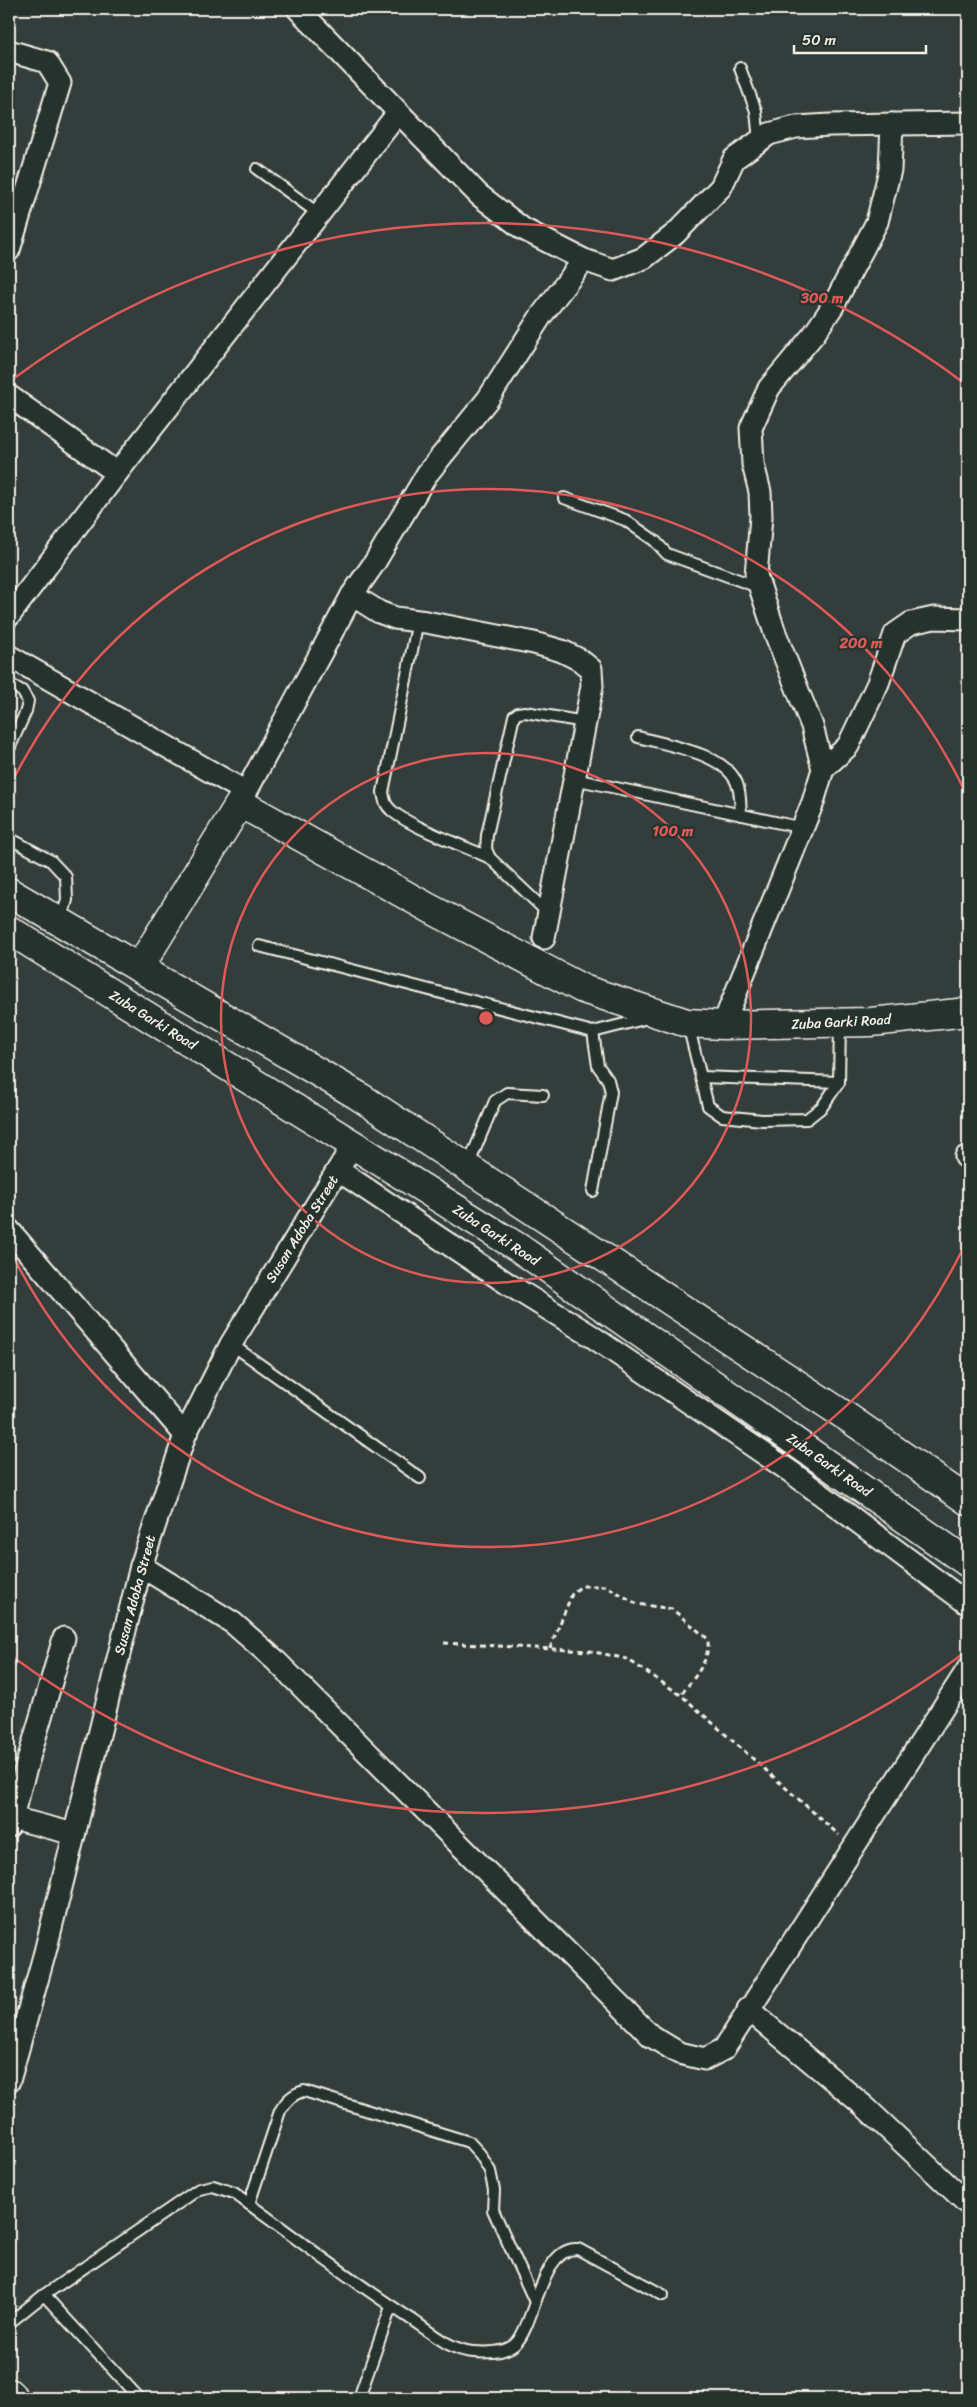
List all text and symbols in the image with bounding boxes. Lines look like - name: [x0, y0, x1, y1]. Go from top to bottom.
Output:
- scale bar: [794, 22, 927, 54]
- text: 50 m: [802, 27, 837, 53]
- text: 300 m: [800, 285, 844, 311]
- text: 200 m: [838, 630, 883, 656]
- text: 100 m: [653, 818, 694, 844]
- street label: Zuba Garki Road: [104, 983, 203, 1058]
- street label: Zuba Garki Road: [791, 1007, 893, 1037]
- centre of rings: [477, 1009, 495, 1027]
- street label: Susan Adoba Street: [259, 1170, 345, 1288]
- street label: Zuba Garki Road: [447, 1197, 546, 1274]
- street label: Zuba Garki Road: [781, 1426, 878, 1505]
- street label: Susan Adoba Street: [107, 1532, 163, 1658]

